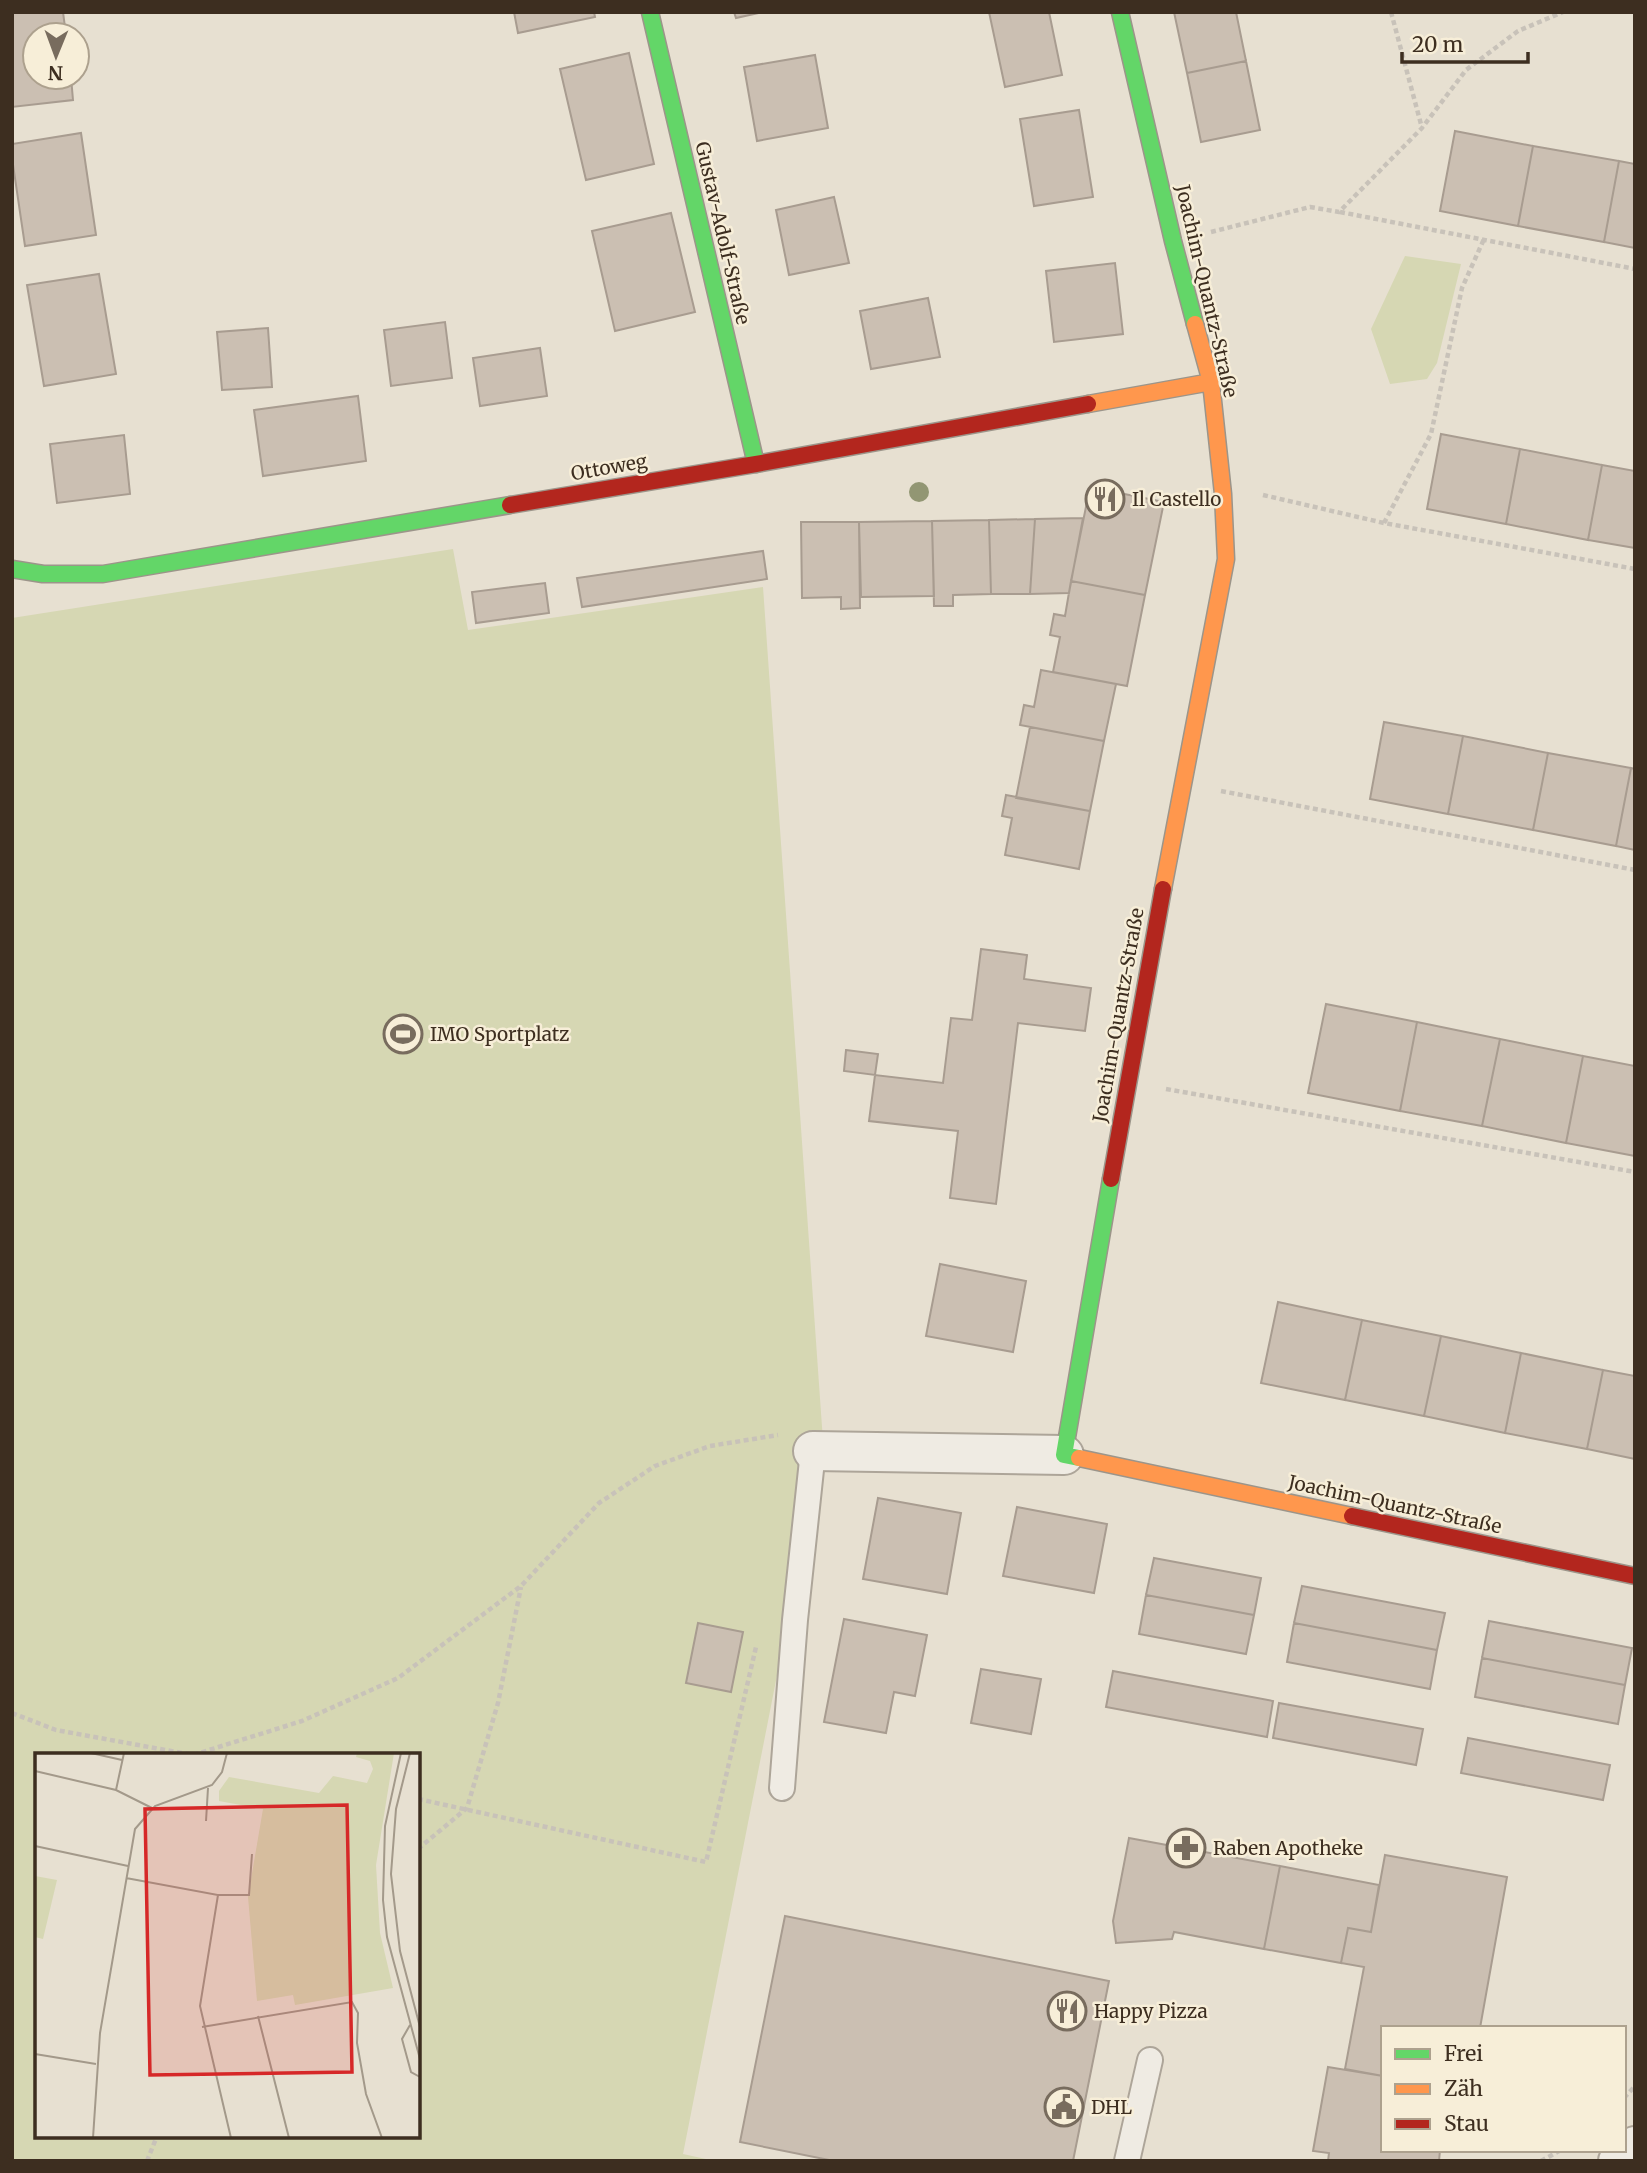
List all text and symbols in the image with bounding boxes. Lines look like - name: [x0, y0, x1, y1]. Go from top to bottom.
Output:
- north arrow: [21, 21, 91, 91]
- scale bar: [1402, 21, 1528, 65]
- text: 20 m: [1412, 31, 1464, 58]
- text: N: [48, 61, 63, 85]
- street label: Gustav-Adolf-Straße: [690, 139, 756, 327]
- street label: Joachim-Quantz-Straße: [1171, 181, 1243, 400]
- street label: Ottoweg: [569, 448, 650, 486]
- restaurant icon: Il Castello: [1084, 478, 1126, 520]
- place label: Il Castello: [1132, 487, 1221, 511]
- street label: Joachim-Quantz-Straße: [1087, 906, 1149, 1125]
- sports icon: IMO Sportplatz: [382, 1013, 424, 1055]
- place label: IMO Sportplatz: [430, 1022, 569, 1046]
- street label: Joachim-Quantz-Straße: [1285, 1469, 1504, 1538]
- inset map: [35, 1753, 420, 2138]
- pharmacy icon: Raben Apotheke: [1165, 1827, 1207, 1869]
- place label: Raben Apotheke: [1213, 1836, 1363, 1860]
- restaurant icon: Happy Pizza: [1046, 1990, 1088, 2032]
- place label: Happy Pizza: [1094, 1999, 1208, 2023]
- legend: [1381, 2026, 1626, 2152]
- text: Frei: [1444, 2040, 1483, 2067]
- text: Zäh: [1444, 2075, 1483, 2102]
- public building icon: DHL: [1043, 2086, 1085, 2128]
- place label: DHL: [1091, 2095, 1132, 2119]
- text: Stau: [1444, 2110, 1489, 2137]

